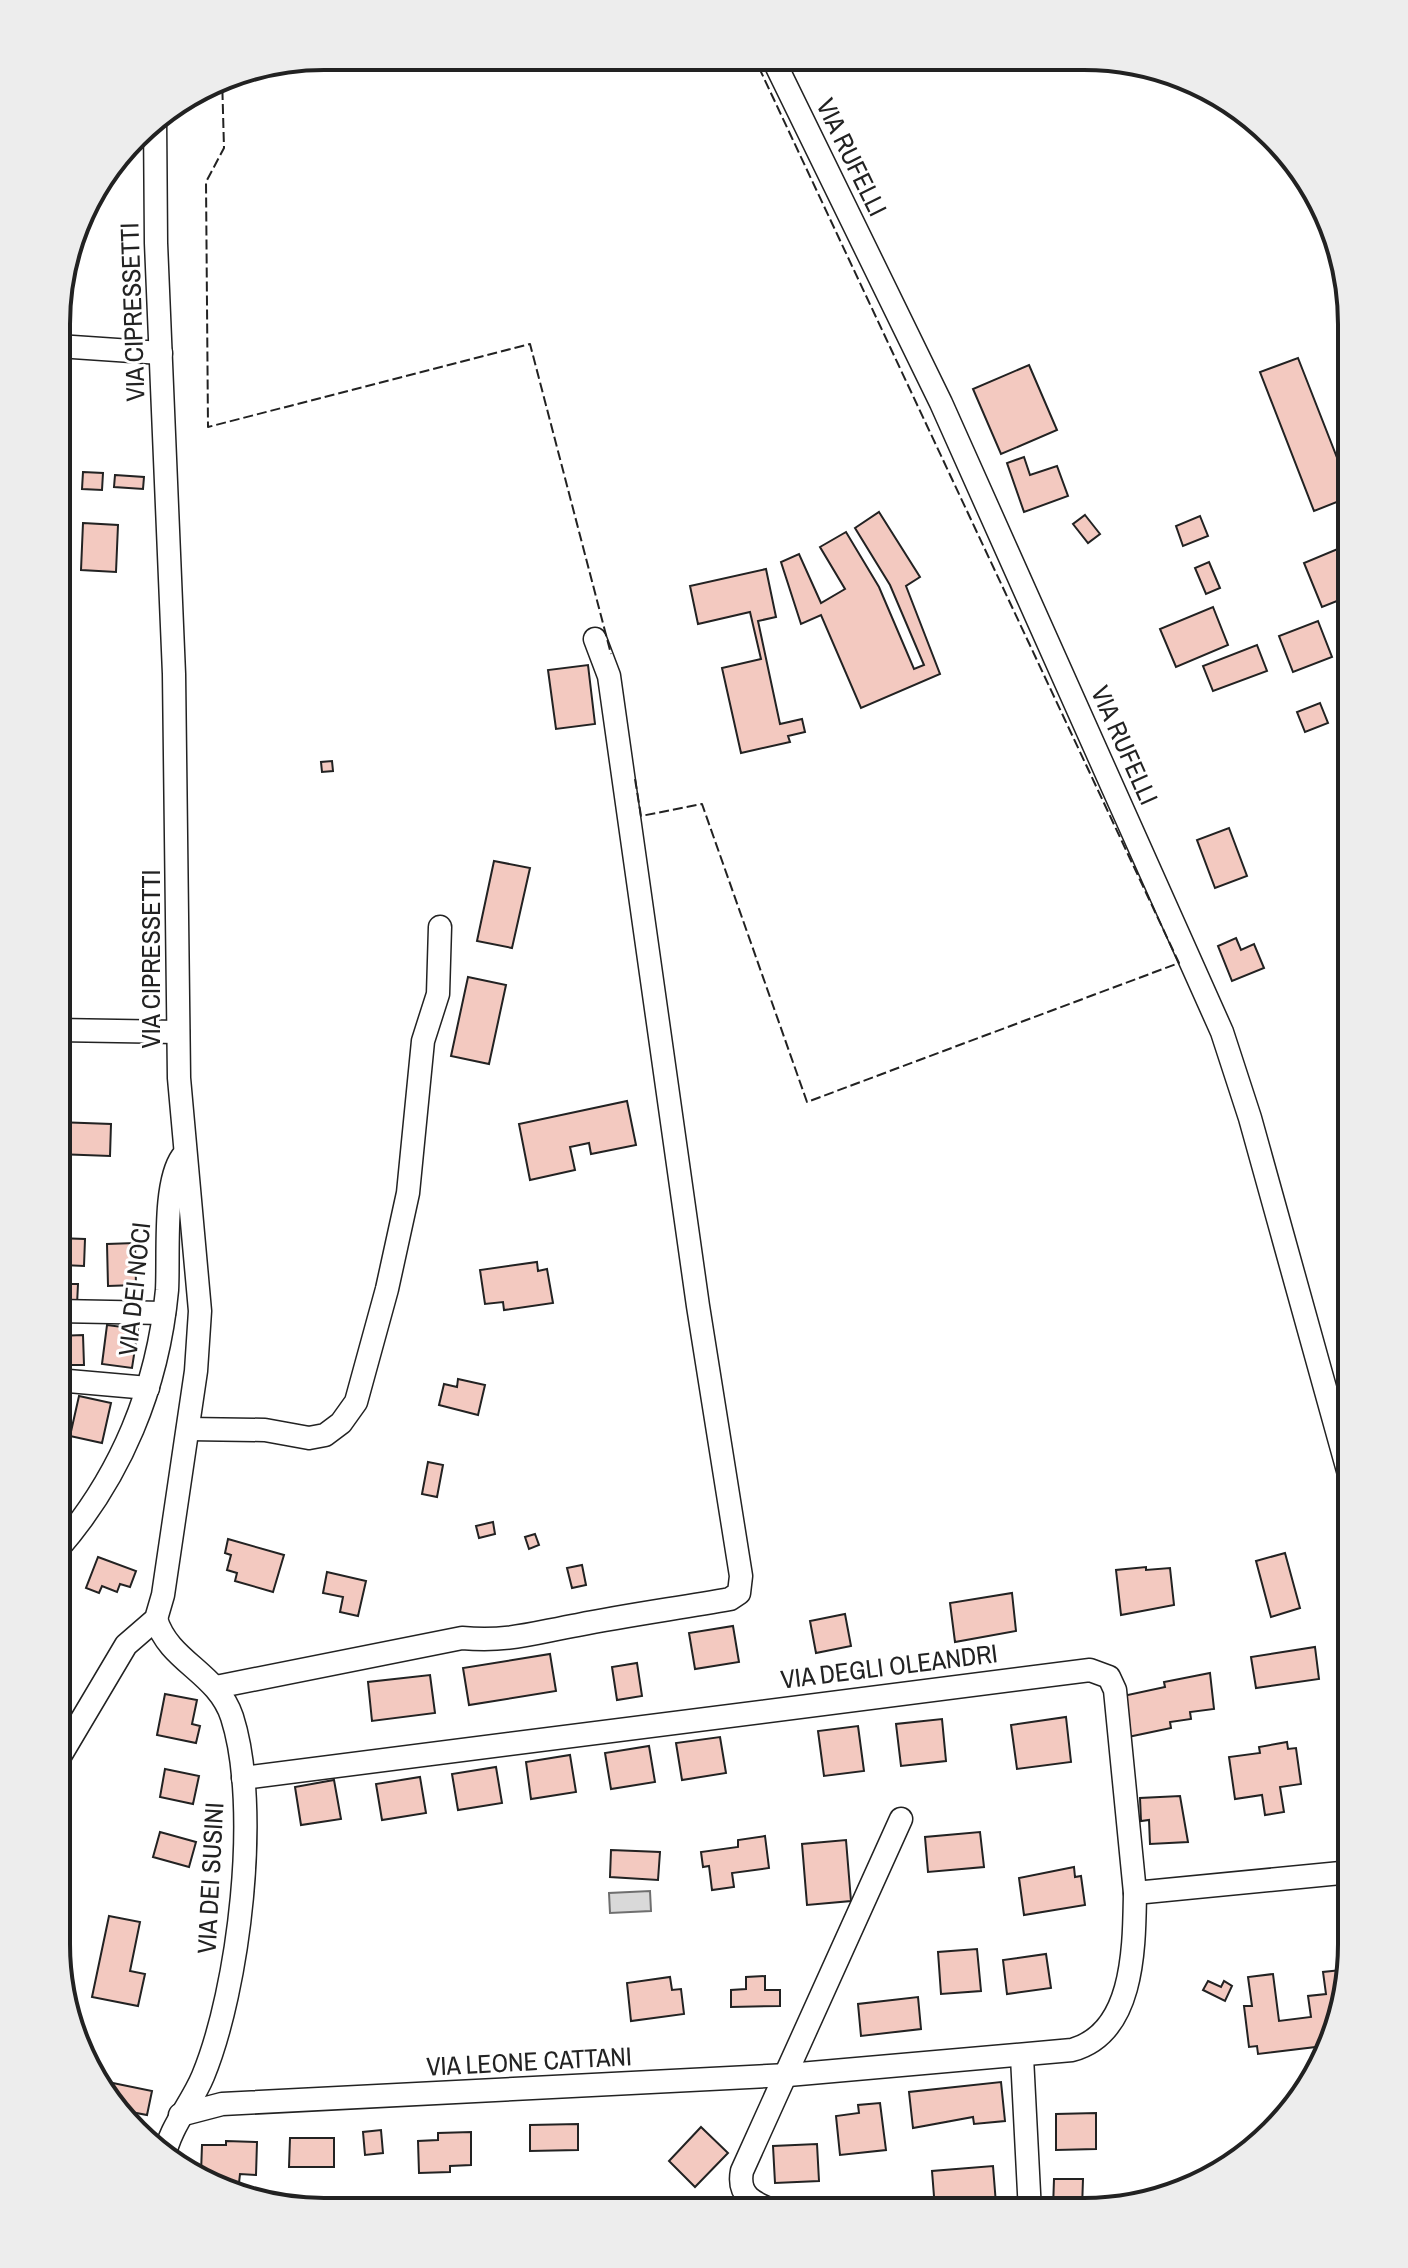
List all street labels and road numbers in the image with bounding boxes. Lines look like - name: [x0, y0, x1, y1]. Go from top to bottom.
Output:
- street label: VIA RUFELLI: [808, 92, 896, 222]
- street label: VIA CIPRESSETTI: [111, 222, 153, 402]
- street label: VIA RUFELLI: [1083, 680, 1167, 810]
- street label: VIA CIPRESSETTI: [133, 870, 168, 1048]
- street label: VIA DEI NOCI: [110, 1221, 158, 1357]
- street label: VIA DEGLI OLEANDRI: [779, 1635, 999, 1697]
- street label: VIA DEI SUSINI: [189, 1801, 231, 1955]
- street label: VIA LEONE CATTANI: [426, 2038, 632, 2084]

